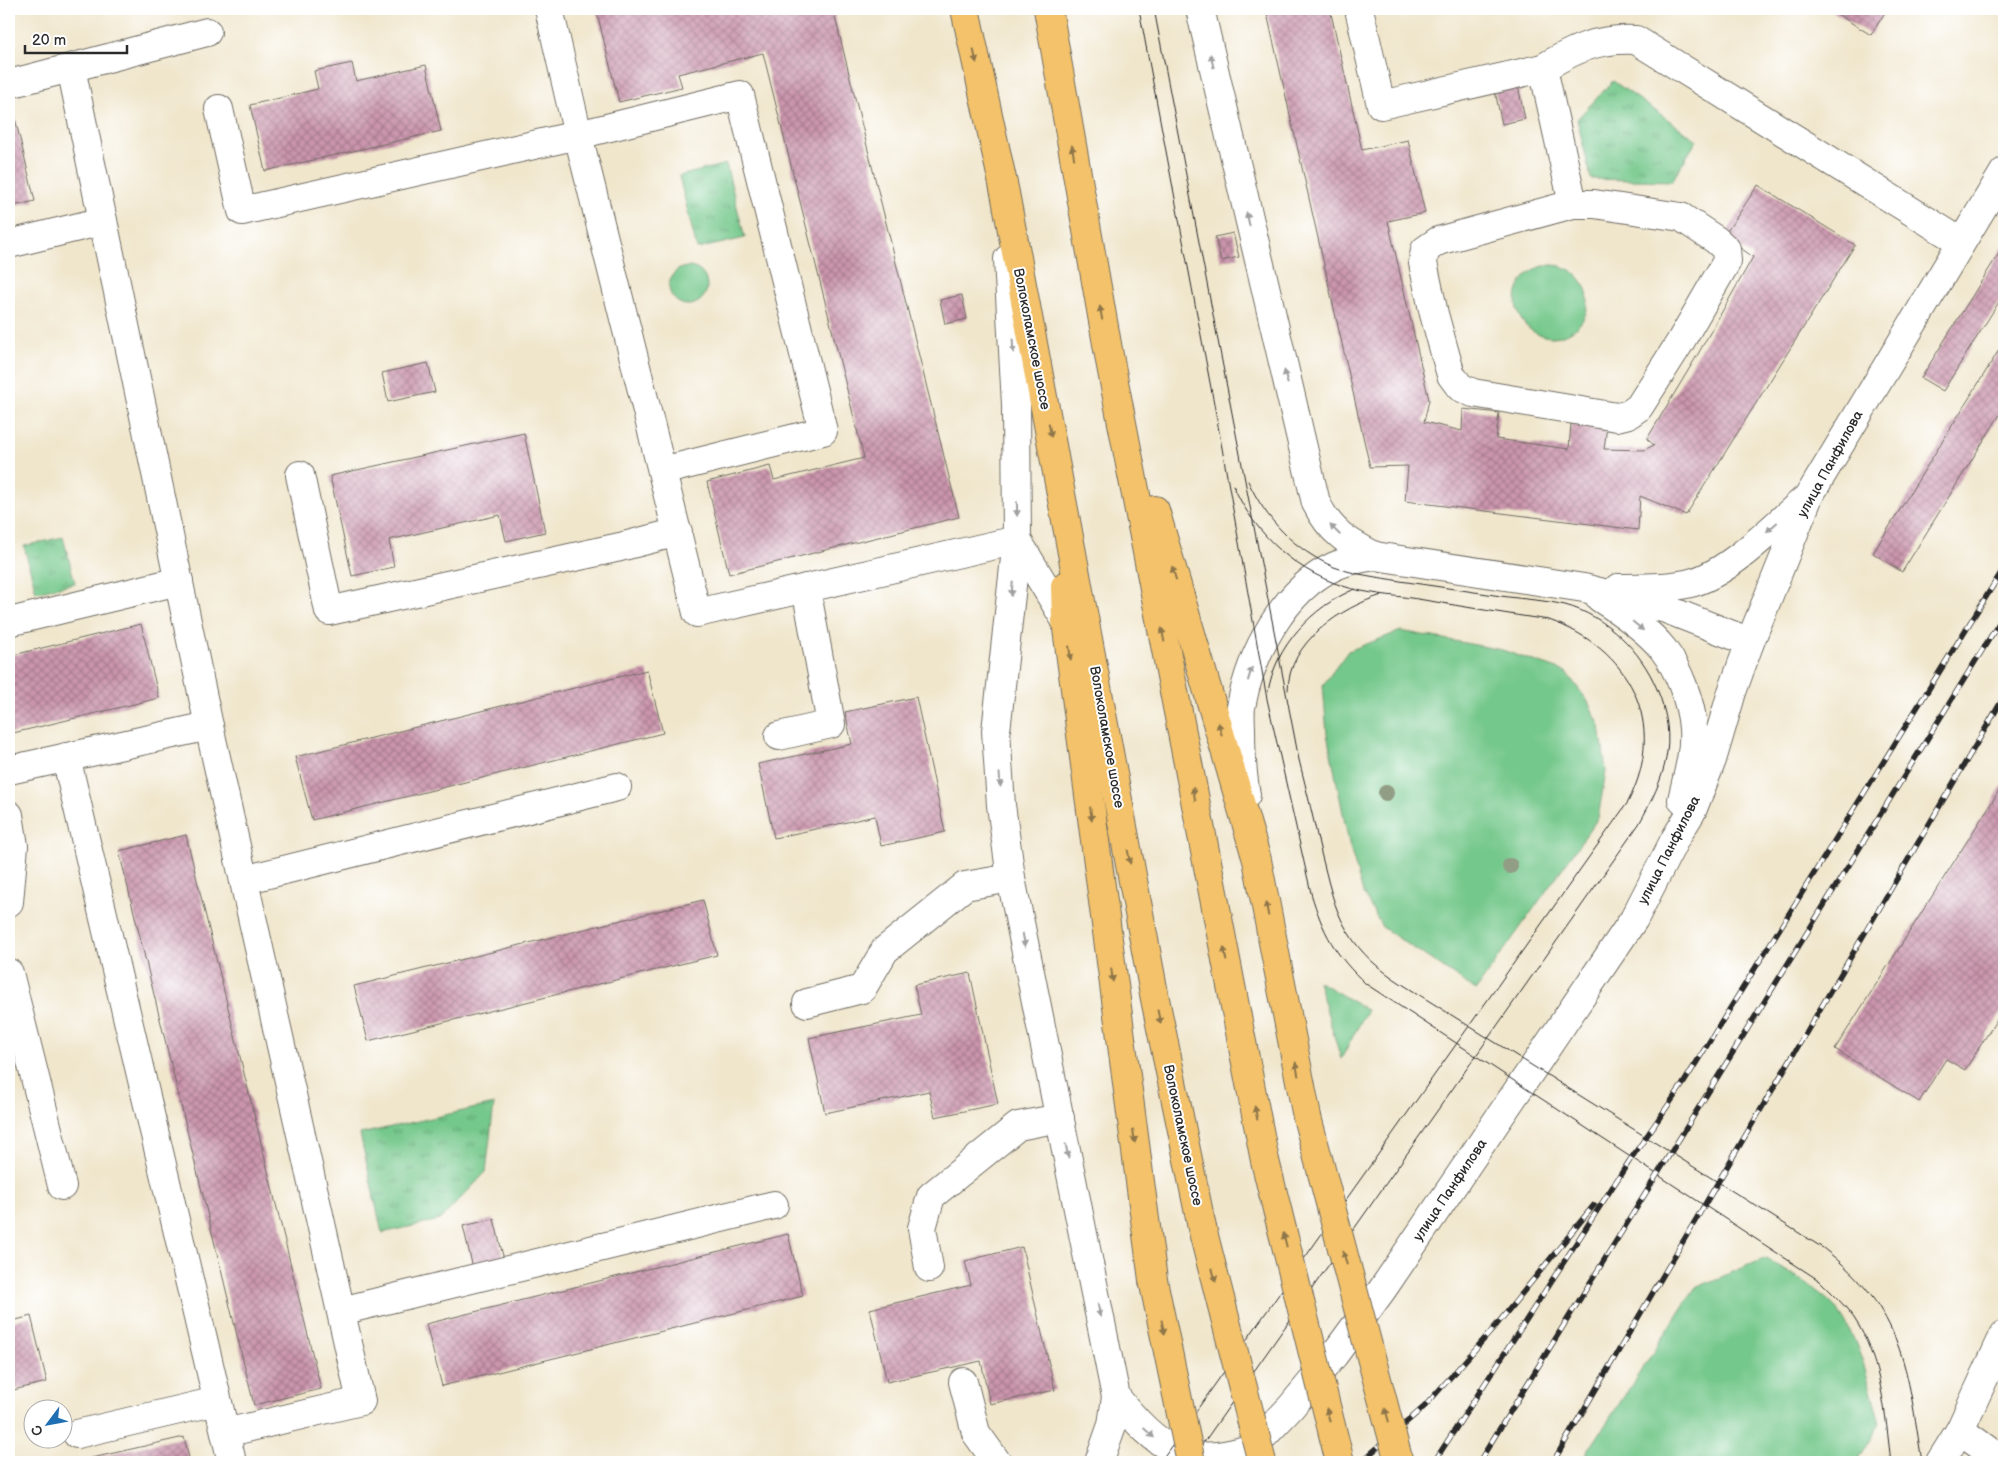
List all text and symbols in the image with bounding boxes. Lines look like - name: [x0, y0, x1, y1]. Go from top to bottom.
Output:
- scale bar: [25, 22, 128, 54]
- text: 20 m: [32, 31, 66, 50]
- one-way arrow: [972, 49, 980, 65]
- one-way arrow: [1208, 53, 1216, 68]
- one-way arrow: [1069, 144, 1077, 160]
- one-way arrow: [1244, 212, 1252, 227]
- street label: Волоколамское шоссе: [1010, 267, 1054, 411]
- one-way arrow: [1097, 304, 1105, 320]
- one-way arrow: [1010, 339, 1018, 355]
- one-way arrow: [1282, 370, 1290, 385]
- street label: улица Панфилова: [1794, 407, 1867, 520]
- one-way arrow: [1046, 422, 1054, 438]
- one-way arrow: [1013, 501, 1021, 517]
- one-way arrow: [1766, 522, 1779, 533]
- one-way arrow: [1329, 524, 1341, 536]
- one-way arrow: [1169, 566, 1177, 581]
- one-way arrow: [1008, 581, 1016, 597]
- one-way arrow: [1631, 621, 1644, 632]
- one-way arrow: [1159, 626, 1167, 642]
- one-way arrow: [1066, 645, 1074, 661]
- street label: Волоколамское шоссе: [1086, 665, 1128, 809]
- one-way arrow: [1247, 666, 1255, 681]
- one-way arrow: [1215, 722, 1223, 737]
- one-way arrow: [996, 772, 1004, 788]
- one-way arrow: [1190, 786, 1198, 802]
- street label: улица Панфилова: [1634, 792, 1704, 907]
- one-way arrow: [1087, 806, 1095, 822]
- one-way arrow: [1126, 849, 1134, 865]
- one-way arrow: [1262, 901, 1270, 917]
- one-way arrow: [1020, 933, 1028, 948]
- one-way arrow: [1221, 945, 1229, 961]
- one-way arrow: [1108, 967, 1116, 983]
- one-way arrow: [1155, 1009, 1163, 1024]
- one-way arrow: [1293, 1060, 1301, 1076]
- street label: Волоколамское шоссе: [1160, 1063, 1206, 1207]
- one-way arrow: [1252, 1106, 1260, 1121]
- one-way arrow: [1130, 1128, 1138, 1144]
- street label: улица Панфилова: [1410, 1135, 1491, 1244]
- one-way arrow: [1063, 1144, 1071, 1160]
- one-way arrow: [1281, 1233, 1289, 1248]
- one-way arrow: [1340, 1251, 1348, 1266]
- one-way arrow: [1210, 1267, 1218, 1282]
- one-way arrow: [1095, 1303, 1103, 1318]
- one-way arrow: [1159, 1320, 1167, 1335]
- north arrow: [22, 1398, 72, 1448]
- one-way arrow: [1324, 1407, 1332, 1422]
- one-way arrow: [1382, 1408, 1390, 1423]
- text: С: [27, 1422, 47, 1439]
- one-way arrow: [1142, 1427, 1154, 1439]

